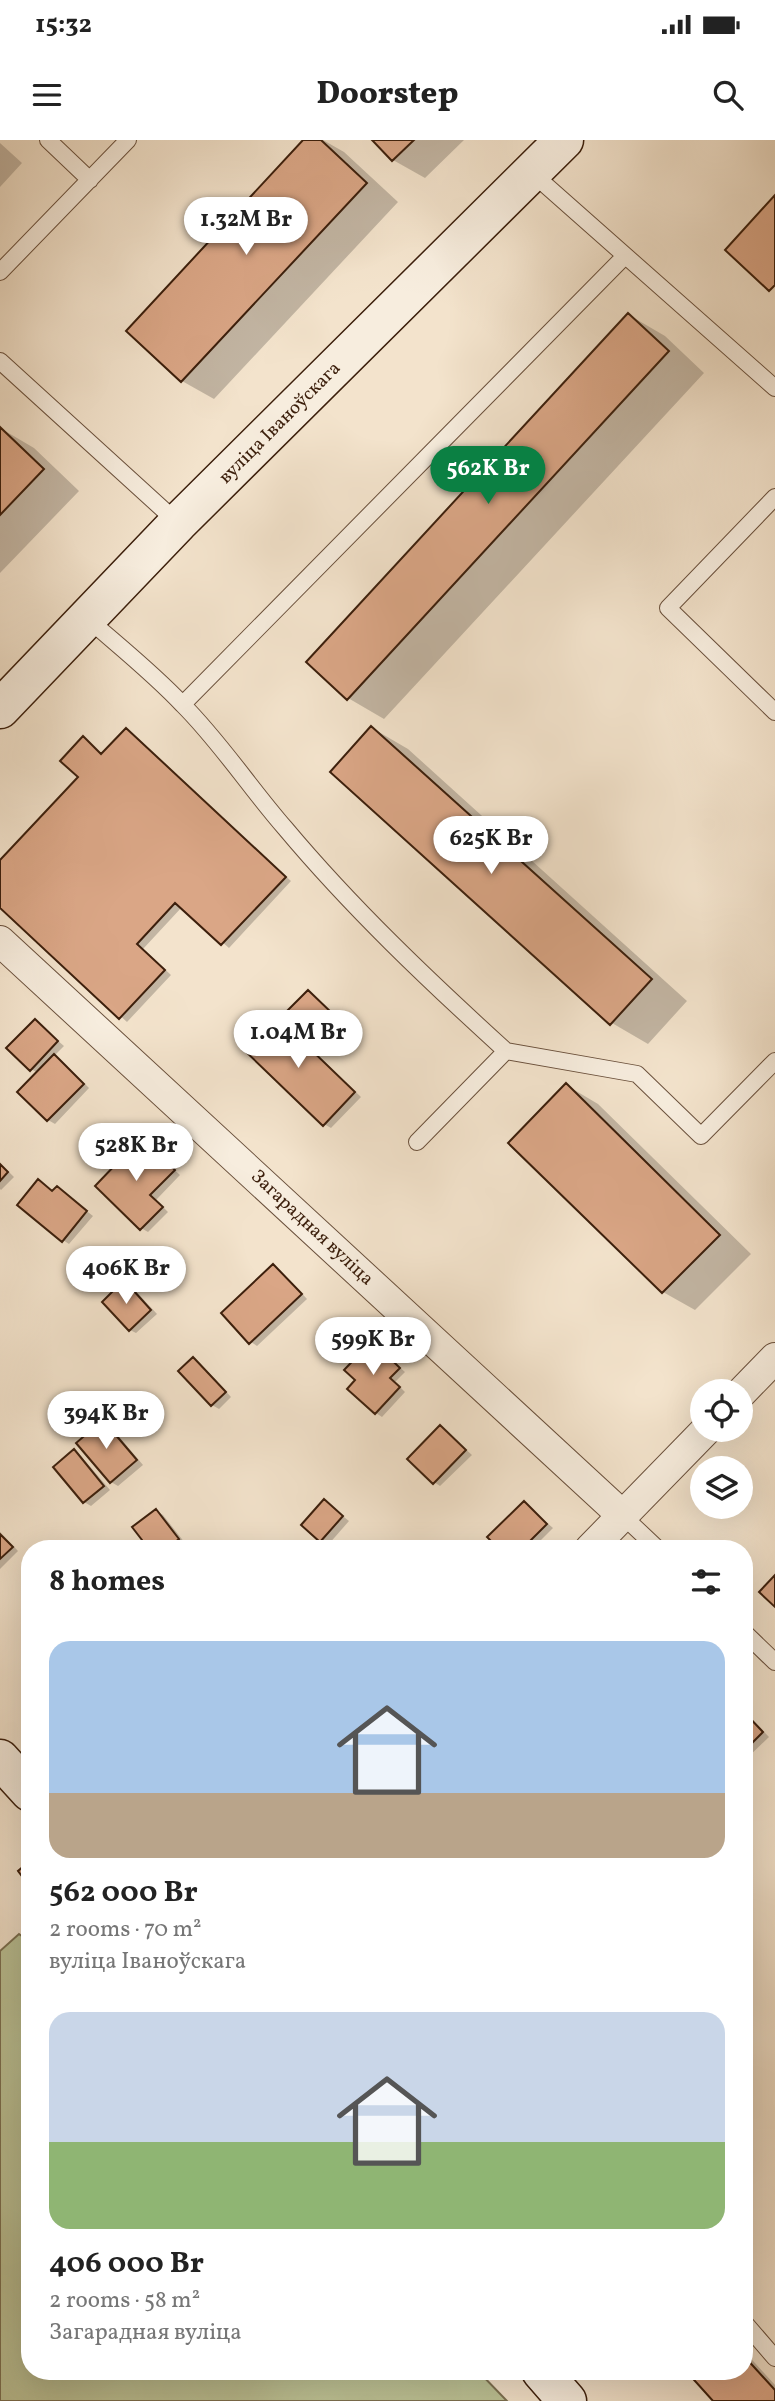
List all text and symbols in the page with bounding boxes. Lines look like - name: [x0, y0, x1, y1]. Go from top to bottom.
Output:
- text: 15:32: [35, 7, 92, 43]
- text: Doorstep: [317, 73, 458, 117]
- icon: menu: [28, 76, 66, 114]
- icon: search: [709, 76, 747, 114]
- pin: 1.32M Br: [174, 198, 318, 257]
- text: 1.32M Br: [200, 204, 292, 236]
- street label: вуліца Іваноўскага: [213, 356, 347, 490]
- pin: 562K Br: [423, 446, 553, 506]
- text: 562K Br: [446, 453, 530, 485]
- pin: 625K Br: [426, 816, 556, 876]
- text: 625K Br: [449, 823, 533, 855]
- pin: 1.04M Br: [226, 1010, 370, 1070]
- text: 1.04M Br: [250, 1017, 346, 1049]
- pin: 528K Br: [71, 1124, 201, 1183]
- text: 528K Br: [94, 1130, 178, 1162]
- street label: Загарадная вуліца: [245, 1164, 379, 1292]
- pin: 406K Br: [61, 1246, 191, 1306]
- text: 406K Br: [82, 1253, 170, 1285]
- pin: 599K Br: [308, 1318, 438, 1377]
- text: 599K Br: [331, 1324, 415, 1356]
- map controls: [690, 1379, 753, 1519]
- button: locate: [690, 1379, 753, 1442]
- pin: 394K Br: [41, 1392, 171, 1451]
- text: 394K Br: [63, 1398, 149, 1430]
- button: layers: [690, 1456, 753, 1519]
- text: 8 homes: [49, 1561, 165, 1603]
- icon: filters: [687, 1563, 725, 1601]
- icon: home: [324, 1687, 450, 1813]
- text: 562 000 Br: [49, 1872, 198, 1914]
- text: 2 rooms · 70 m²: [49, 1914, 202, 1946]
- text: вуліца Іваноўскага: [49, 1946, 246, 1978]
- icon: home: [324, 2058, 450, 2184]
- text: 406 000 Br: [49, 2243, 204, 2285]
- text: 2 rooms · 58 m²: [49, 2285, 200, 2317]
- text: Загарадная вуліца: [49, 2317, 242, 2349]

